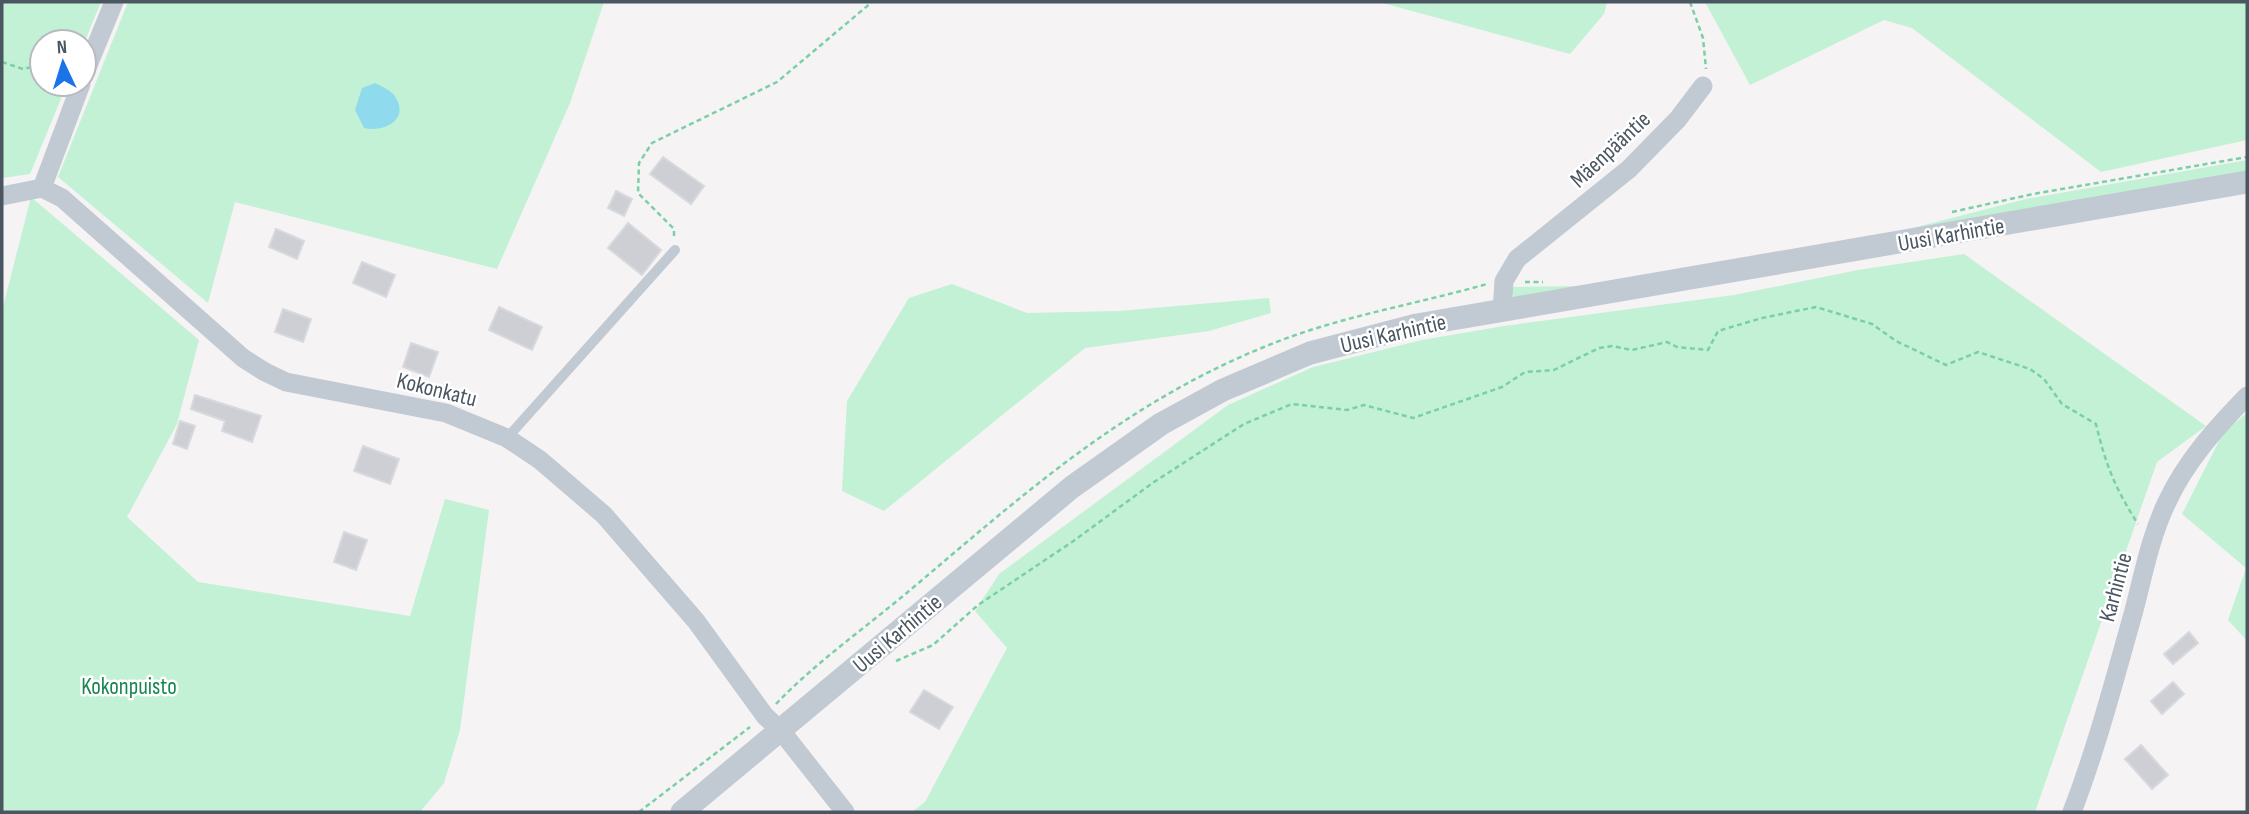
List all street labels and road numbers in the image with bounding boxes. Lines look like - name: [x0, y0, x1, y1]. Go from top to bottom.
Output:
- street label: Mäenpääntie: [1565, 106, 1657, 194]
- street label: Uusi Karhintie: [1896, 212, 2007, 258]
- street label: Uusi Karhintie: [1338, 308, 1449, 360]
- street label: Kokonkatu: [394, 367, 480, 413]
- street label: Karhintie: [2093, 550, 2139, 625]
- street label: Uusi Karhintie: [847, 588, 948, 679]

